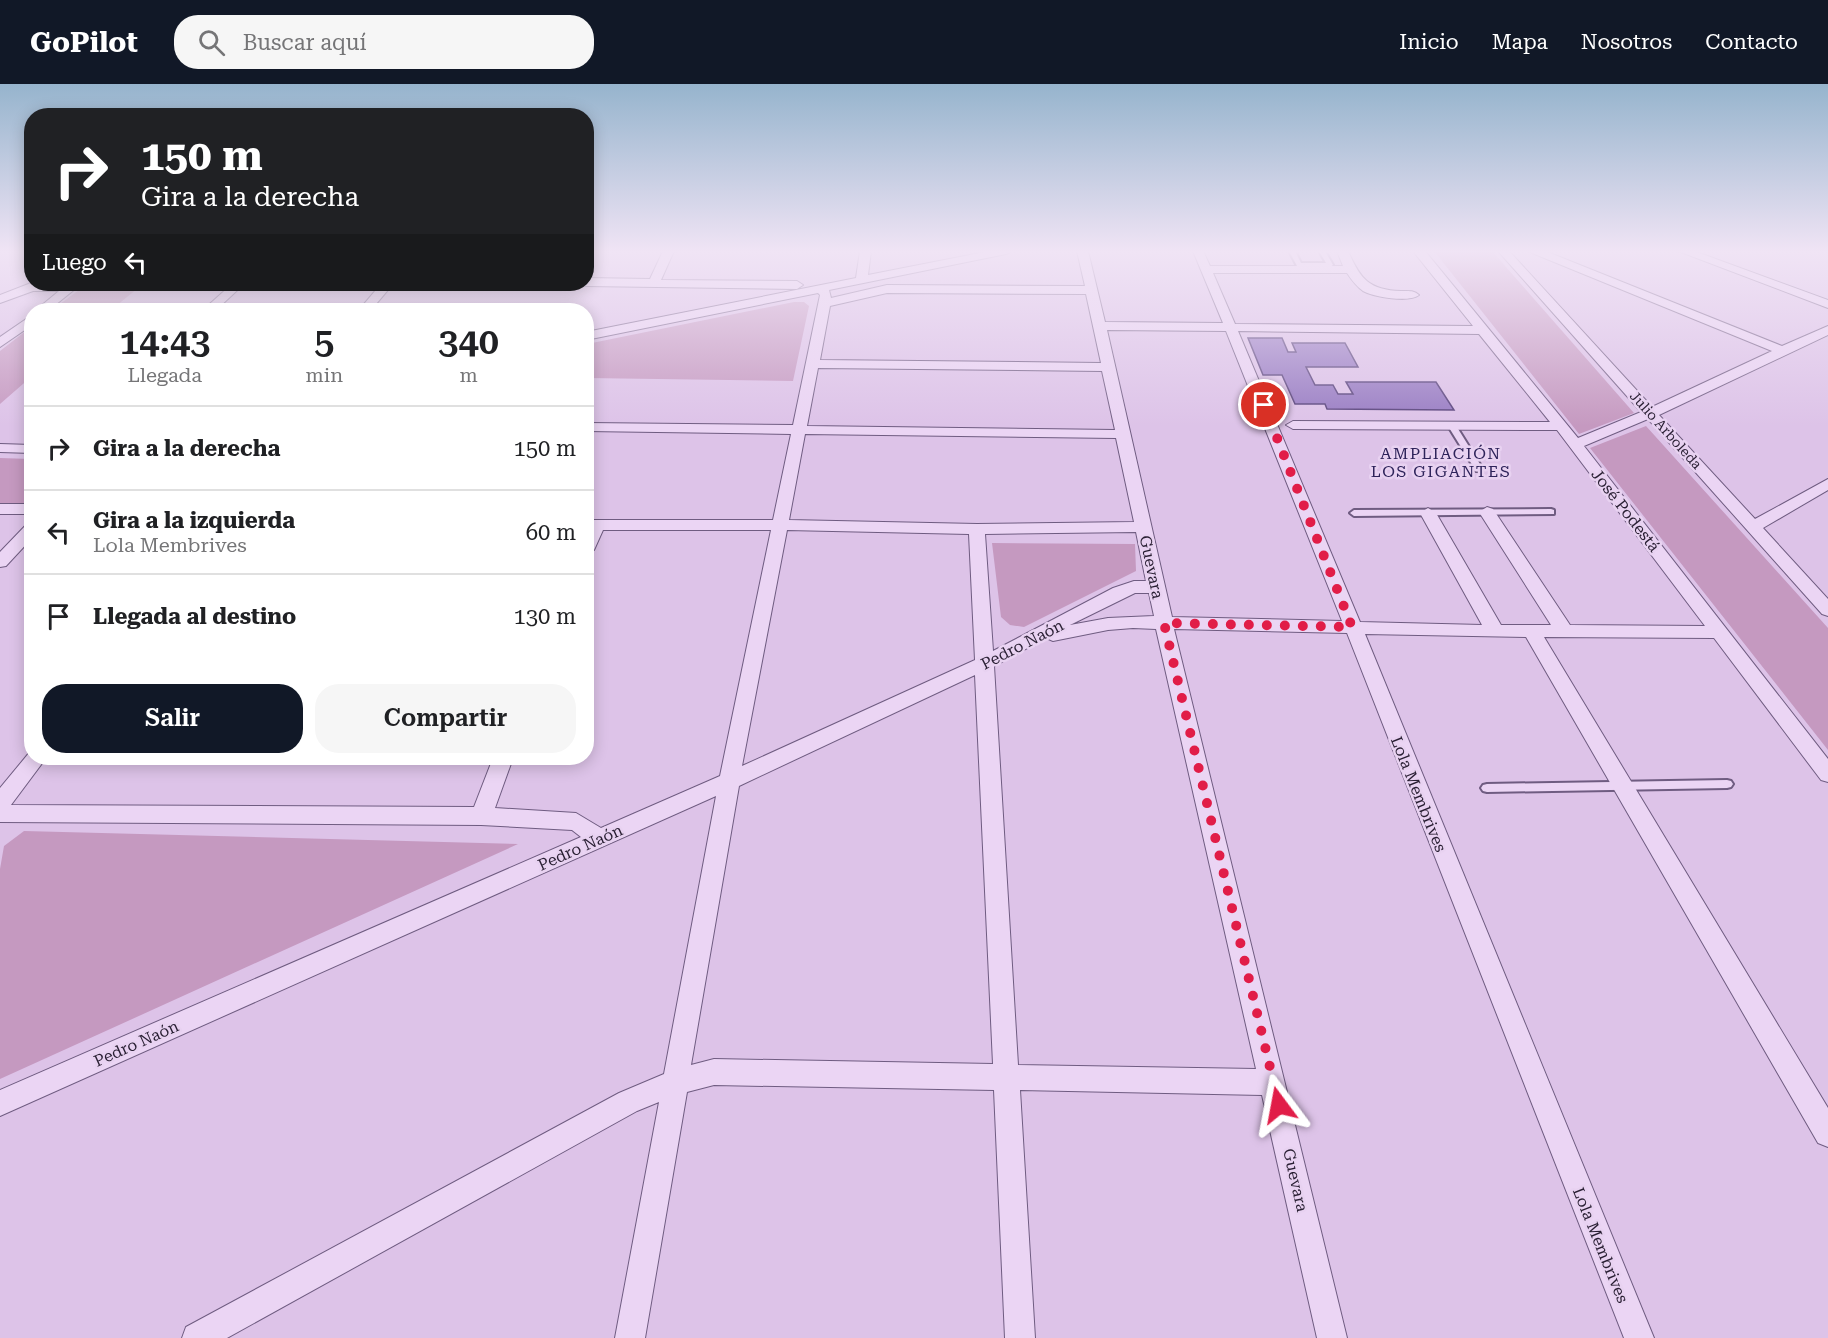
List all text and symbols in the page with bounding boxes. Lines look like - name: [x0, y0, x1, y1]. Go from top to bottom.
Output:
- search box: [174, 15, 594, 69]
- text: GoPilot: [30, 26, 138, 59]
- icon: search: [195, 26, 228, 59]
- text: Buscar aquí: [243, 30, 367, 55]
- text: Inicio: [1399, 30, 1459, 54]
- text: Mapa: [1492, 30, 1548, 54]
- text: Nosotros: [1581, 30, 1672, 54]
- text: Contacto: [1705, 30, 1798, 54]
- text: 150 m: [141, 131, 263, 180]
- icon: right: [42, 132, 120, 210]
- text: Gira a la derecha: [141, 181, 359, 213]
- icon: left: [119, 246, 152, 279]
- text: Luego: [42, 250, 107, 275]
- text: 14:43: [119, 321, 210, 363]
- text: 5: [314, 321, 334, 363]
- text: 340: [438, 321, 499, 363]
- text: Llegada: [127, 363, 202, 387]
- text: min: [306, 363, 343, 387]
- text: m: [459, 363, 478, 387]
- pin: [1238, 379, 1289, 430]
- icon: arrive: [1247, 388, 1280, 421]
- street label: Julio Arboleda: [1627, 388, 1705, 473]
- icon: right: [42, 432, 75, 465]
- text: Gira a la derecha: [93, 436, 280, 461]
- text: 150 m: [513, 436, 576, 461]
- district label: AMPLIACIÓN LOS GIGANTES: [1371, 444, 1511, 481]
- street label: José Podestá: [1587, 465, 1664, 556]
- text: Gira a la izquierda: [93, 508, 295, 533]
- icon: left: [42, 516, 75, 549]
- text: 60 m: [526, 520, 576, 545]
- text: Lola Membrives: [93, 533, 247, 557]
- street label: Guevara: [1136, 534, 1168, 601]
- icon: arrive: [42, 600, 75, 633]
- text: Llegada al destino: [93, 604, 296, 629]
- text: 130 m: [513, 604, 576, 629]
- street label: Pedro Naón: [978, 615, 1067, 673]
- button: Salir: [42, 684, 303, 753]
- button: Compartir: [315, 684, 576, 753]
- street label: Lola Membrives: [1387, 734, 1451, 855]
- street label: Pedro Naón: [535, 820, 625, 875]
- street label: Pedro Naón: [91, 1016, 181, 1071]
- position arrow: [1247, 1073, 1311, 1137]
- street label: Guevara: [1279, 1147, 1312, 1214]
- street label: Lola Membrives: [1569, 1185, 1633, 1306]

